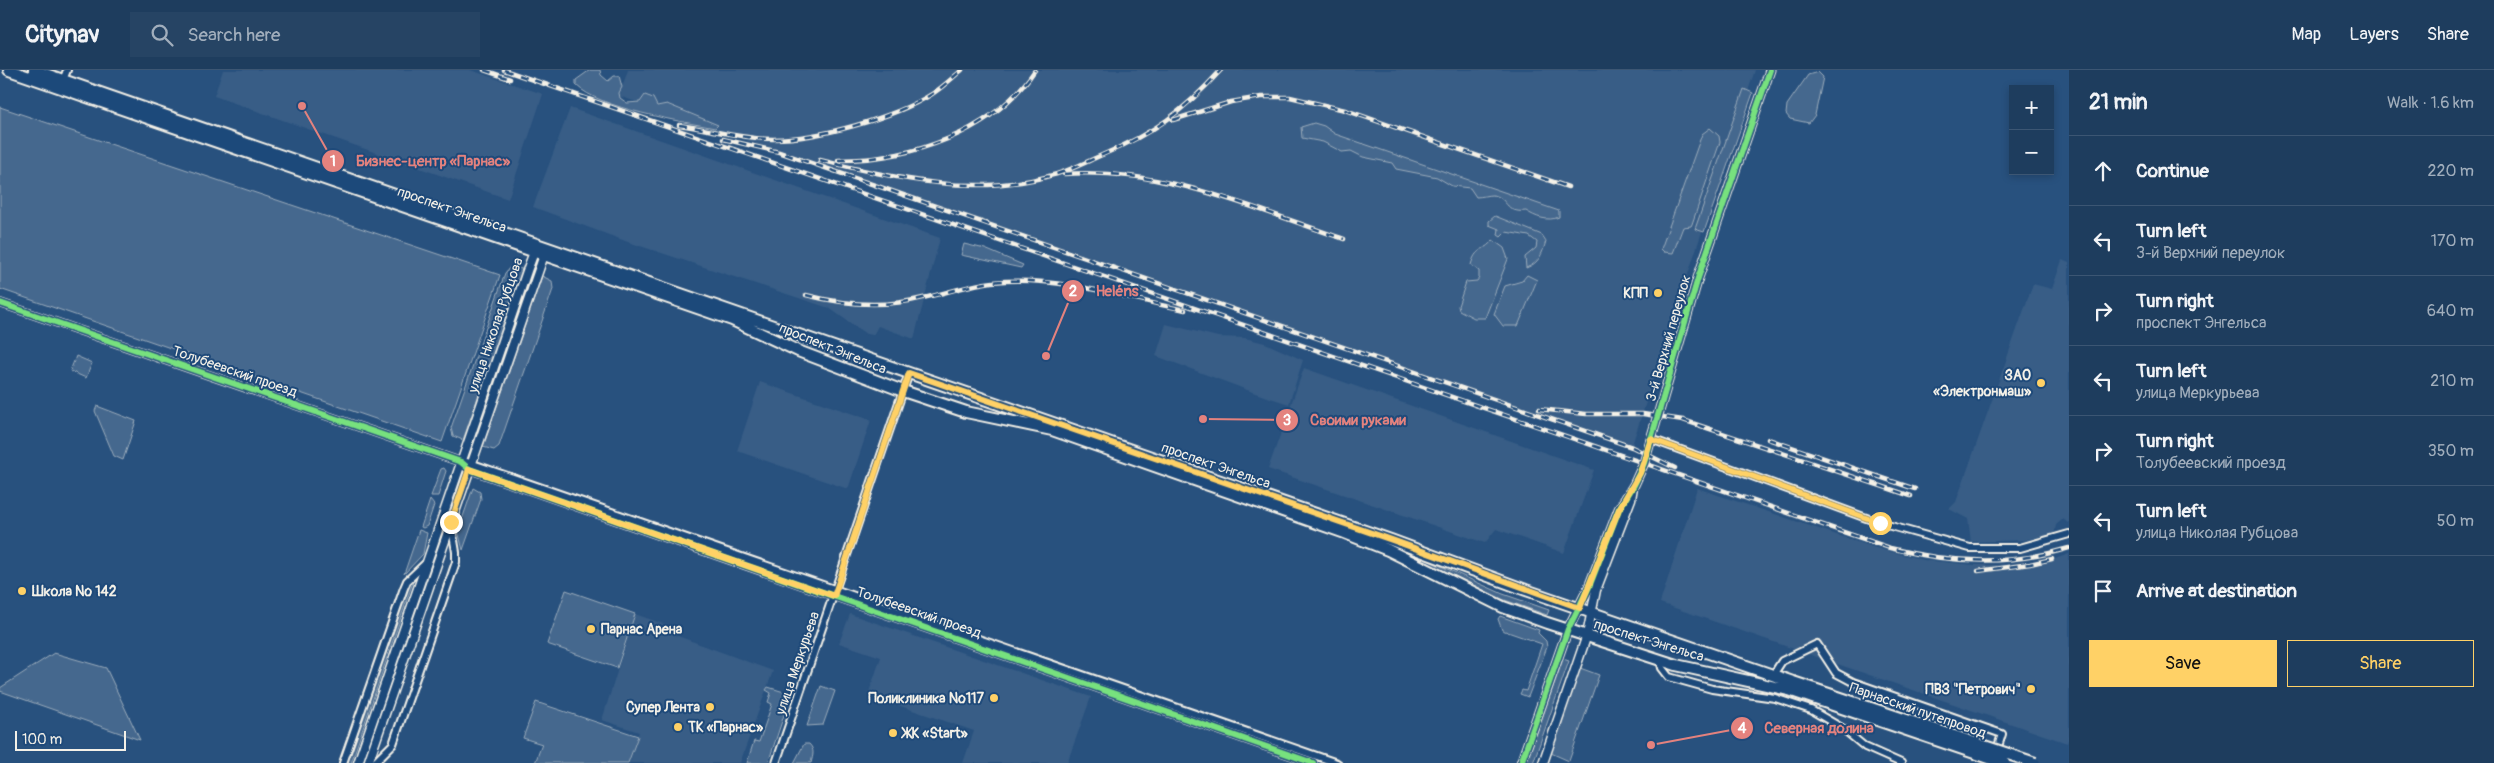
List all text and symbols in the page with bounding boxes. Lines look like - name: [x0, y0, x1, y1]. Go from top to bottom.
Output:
- search box: [130, 12, 480, 57]
- text: Citynav: [25, 20, 100, 49]
- icon: search: [148, 21, 176, 49]
- text: Search here: [188, 23, 280, 47]
- text: Map: [2292, 23, 2321, 46]
- text: Layers: [2349, 23, 2399, 46]
- text: Share: [2427, 23, 2469, 46]
- map controls: [2009, 85, 2054, 175]
- button: +: [2009, 85, 2054, 130]
- text: 21 min: [2089, 89, 2148, 116]
- text: Walk · 1.6 km: [2387, 93, 2474, 113]
- button: −: [2009, 130, 2054, 175]
- callout: Бизнес-центр «Парнас»: [321, 146, 520, 176]
- text: 1: [330, 152, 336, 171]
- text: Бизнес-центр «Парнас»: [356, 152, 510, 171]
- icon: ahead: [2089, 157, 2117, 185]
- text: Continue: [2136, 159, 2209, 183]
- text: 220 m: [2428, 161, 2474, 181]
- street label: проспект Энгельса: [395, 183, 509, 236]
- text: Turn left: [2136, 219, 2206, 243]
- icon: left: [2089, 227, 2117, 255]
- text: 170 m: [2431, 231, 2474, 251]
- text: 3-й Верхний переулок: [2136, 243, 2285, 263]
- street label: улица Николая Рубцова: [464, 255, 527, 396]
- street label: 3-й Верхний переулок: [1642, 273, 1695, 403]
- callout: Heléns: [1061, 276, 1148, 306]
- text: 2: [1069, 282, 1077, 301]
- text: Heléns: [1096, 282, 1139, 301]
- place label: КПП: [1623, 285, 1649, 302]
- marker: КПП: [1652, 287, 1664, 299]
- text: Turn right: [2136, 289, 2214, 313]
- icon: right: [2089, 297, 2117, 325]
- text: 640 m: [2427, 301, 2474, 321]
- text: проспект Энгельса: [2136, 313, 2266, 333]
- street label: проспект Энгельса: [777, 319, 889, 378]
- street label: Толубеевский проезд: [170, 342, 300, 401]
- text: Turn left: [2136, 359, 2206, 383]
- place label: ЗАО «Электронмаш»: [1933, 367, 2032, 400]
- icon: left: [2089, 367, 2117, 395]
- text: 210 m: [2430, 371, 2474, 391]
- marker: ЗАО «Электронмаш»: [2035, 377, 2047, 389]
- text: улица Меркурьева: [2136, 383, 2259, 403]
- callout: Своими руками: [1275, 405, 1416, 435]
- text: 3: [1283, 411, 1291, 430]
- text: Своими руками: [1310, 411, 1406, 430]
- text: Turn right: [2136, 429, 2214, 453]
- icon: right: [2089, 437, 2117, 465]
- street label: проспект Энгельса: [1159, 439, 1273, 492]
- text: 350 m: [2428, 441, 2474, 461]
- text: Толубеевский проезд: [2136, 453, 2286, 473]
- text: Turn left: [2136, 499, 2206, 523]
- icon: left: [2089, 507, 2117, 535]
- route end: [440, 511, 463, 534]
- text: 50 m: [2437, 511, 2474, 531]
- route start: [1869, 512, 1892, 535]
- text: улица Николая Рубцова: [2136, 523, 2298, 543]
- icon: arrive: [2089, 577, 2117, 605]
- text: Arrive at destination: [2136, 579, 2297, 603]
- place label: Школа № 142: [31, 583, 117, 600]
- street label: Толубеевский проезд: [854, 583, 984, 642]
- marker: Школа № 142: [16, 585, 28, 597]
- street label: улица Меркурьева: [772, 609, 823, 718]
- street label: проспект Энгельса: [1592, 616, 1706, 665]
- place label: Парнас Арена: [601, 621, 683, 638]
- marker: Парнас Арена: [585, 623, 597, 635]
- button: Save: [2089, 640, 2277, 687]
- button: Share: [2287, 640, 2474, 687]
- street label: Парнасский путепровод: [1847, 679, 1989, 742]
- place label: ПВЗ "Петрович": [1925, 681, 2021, 698]
- marker: ПВЗ "Петрович": [2025, 683, 2037, 695]
- place label: Поликлиника №117: [868, 690, 985, 707]
- marker: Поликлиника №117: [988, 692, 1000, 704]
- place label: Супер Лента: [626, 699, 700, 716]
- marker: Супер Лента: [704, 701, 716, 713]
- callout: Северная долина: [1729, 713, 1884, 743]
- place label: ТК «Парнас»: [687, 719, 764, 736]
- text: 4: [1738, 719, 1747, 738]
- text: Северная долина: [1764, 719, 1874, 738]
- marker: ТК «Парнас»: [672, 721, 684, 733]
- place label: ЖК «Start»: [900, 725, 968, 742]
- marker: ЖК «Start»: [887, 727, 899, 739]
- scale bar: [15, 728, 126, 751]
- text: 100 m: [22, 731, 62, 748]

